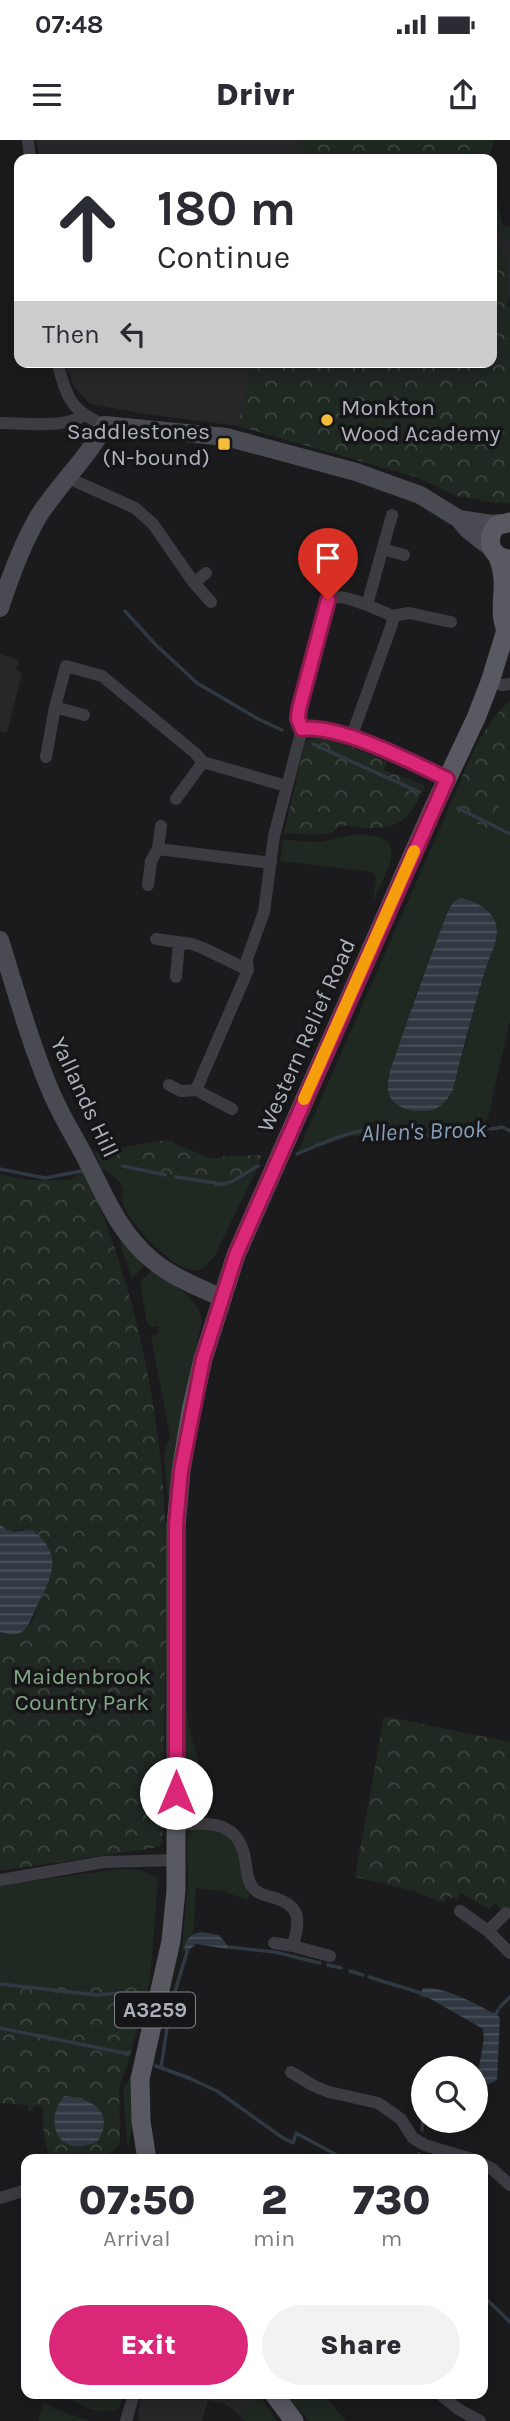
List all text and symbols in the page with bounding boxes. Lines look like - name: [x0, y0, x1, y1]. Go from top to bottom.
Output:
- text: 07:48: [35, 9, 104, 40]
- icon: menu: [28, 76, 66, 114]
- text: Drivr: [216, 76, 294, 113]
- icon: share: [444, 76, 482, 114]
- text: 180 m: [157, 180, 296, 237]
- icon: ahead: [42, 182, 133, 273]
- text: Continue: [157, 239, 290, 276]
- icon: left: [114, 315, 152, 353]
- text: Then: [42, 319, 100, 350]
- place label: Monkton Wood Academy: [341, 394, 501, 447]
- marker: Monkton Wood Academy: [319, 412, 335, 428]
- place label: Saddlestones (N-bound): [67, 418, 210, 471]
- marker: Saddlestones (N-bound): [216, 436, 232, 452]
- pin: [298, 528, 358, 600]
- icon: arrive: [309, 539, 347, 577]
- street label: Western Relief Road: [252, 934, 361, 1136]
- street label: Yallands Hill: [45, 1033, 124, 1162]
- water label: Allen's Brook: [361, 1115, 488, 1147]
- park label: Maidenbrook Country Park: [13, 1663, 151, 1716]
- position arrow: [139, 1756, 213, 1830]
- road number: A3259: [115, 1993, 195, 2028]
- map controls: [411, 2056, 488, 2133]
- button: search: [411, 2056, 488, 2133]
- text: 07:50: [78, 2175, 195, 2225]
- text: 2: [261, 2175, 287, 2225]
- text: 730: [353, 2175, 431, 2225]
- text: Arrival: [103, 2225, 171, 2252]
- text: min: [253, 2225, 295, 2252]
- text: m: [381, 2225, 402, 2252]
- button: Exit: [49, 2305, 248, 2385]
- button: Share: [262, 2305, 460, 2385]

